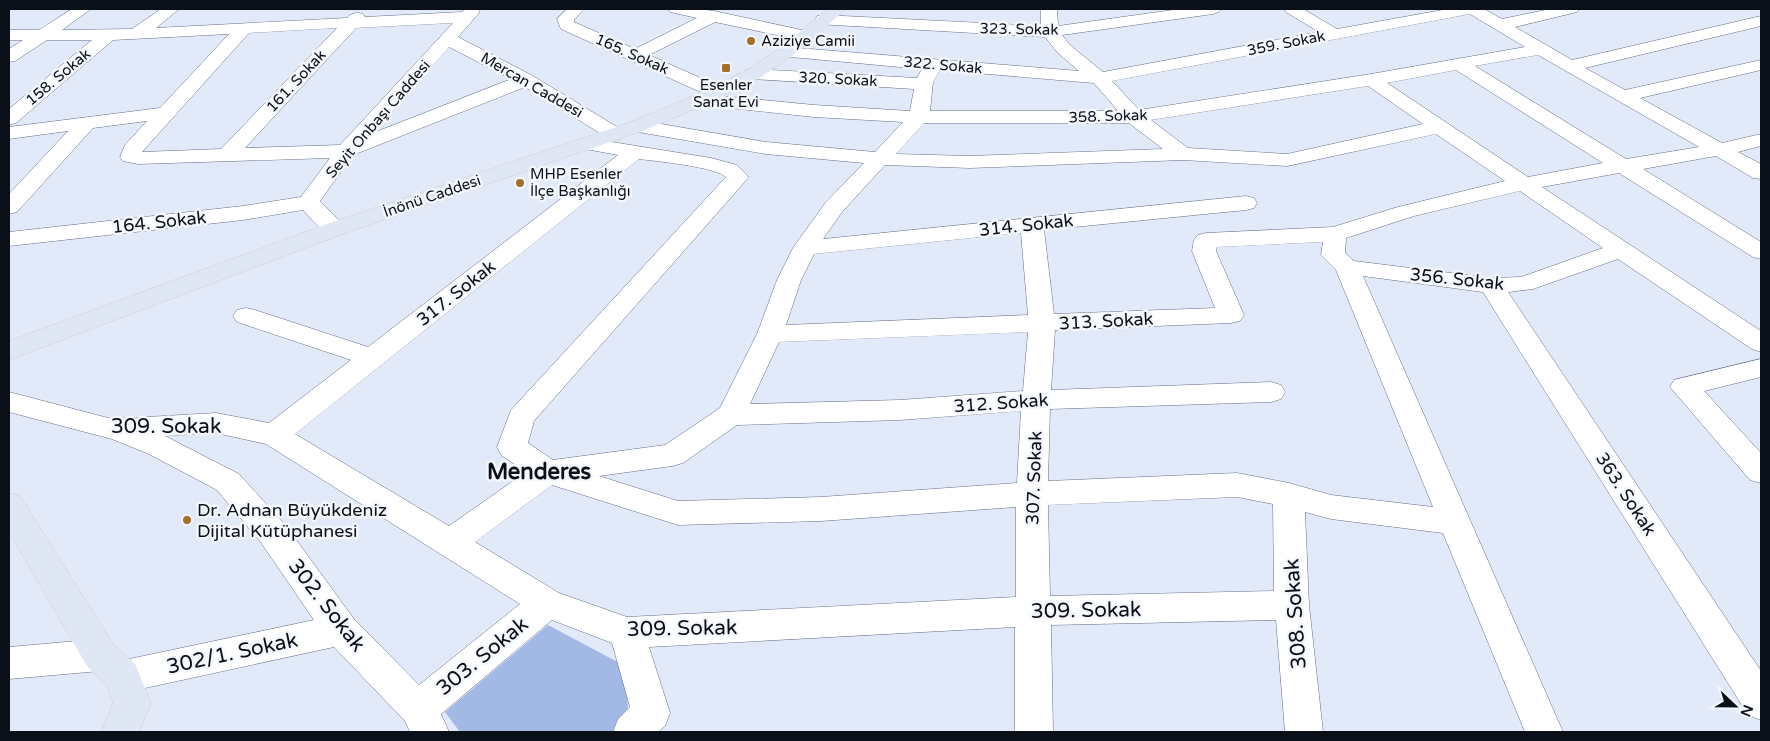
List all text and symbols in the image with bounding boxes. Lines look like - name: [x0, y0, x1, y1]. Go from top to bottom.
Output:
- street label: 323. Sokak: [979, 19, 1059, 39]
- street label: 359. Sokak: [1245, 27, 1327, 59]
- street label: 165. Sokak: [592, 30, 672, 78]
- place label: Aziziye Camii: [761, 32, 855, 50]
- marker: Aziziye Camii: [745, 35, 757, 47]
- street label: 158. Sokak: [22, 45, 94, 109]
- street label: 161. Sokak: [262, 46, 330, 116]
- street label: Mercan Caddesi: [478, 48, 586, 122]
- street label: 322. Sokak: [903, 53, 983, 77]
- street label: Seyit Onbaşı Caddesi: [322, 56, 434, 182]
- marker: Esenler Sanat Evi: [720, 62, 732, 74]
- street label: 320. Sokak: [798, 68, 878, 90]
- place label: Esenler Sanat Evi: [693, 76, 759, 111]
- street label: 358. Sokak: [1068, 106, 1148, 126]
- place label: MHP Esenler İlçe Başkanlığı: [530, 165, 630, 200]
- street label: İnönü Caddesi: [381, 171, 483, 221]
- marker: MHP Esenler İlçe Başkanlığı: [514, 177, 526, 189]
- street label: 164. Sokak: [111, 206, 208, 238]
- street label: 314. Sokak: [978, 209, 1075, 241]
- street label: 317. Sokak: [412, 255, 500, 331]
- street label: 356. Sokak: [1409, 263, 1506, 295]
- street label: 313. Sokak: [1058, 308, 1154, 334]
- street label: 312. Sokak: [953, 389, 1049, 417]
- street label: 309. Sokak: [111, 414, 221, 439]
- street label: 307. Sokak: [1021, 430, 1047, 525]
- street label: 363. Sokak: [1591, 448, 1661, 540]
- district label: Menderes: [487, 459, 592, 485]
- place label: Dr. Adnan Büyükdeniz Dijital Kütüphanesi: [197, 499, 387, 542]
- marker: Dr. Adnan Büyükdeniz Dijital Kütüphanesi: [181, 514, 193, 526]
- street label: 302. Sokak: [283, 554, 371, 657]
- street label: 308. Sokak: [1279, 558, 1312, 670]
- street label: 309. Sokak: [1030, 597, 1142, 624]
- street label: 303. Sokak: [431, 612, 533, 701]
- street label: 309. Sokak: [626, 615, 738, 642]
- street label: 302/1. Sokak: [164, 627, 300, 680]
- north arrow: [1710, 681, 1760, 731]
- text: N: [1737, 702, 1757, 719]

